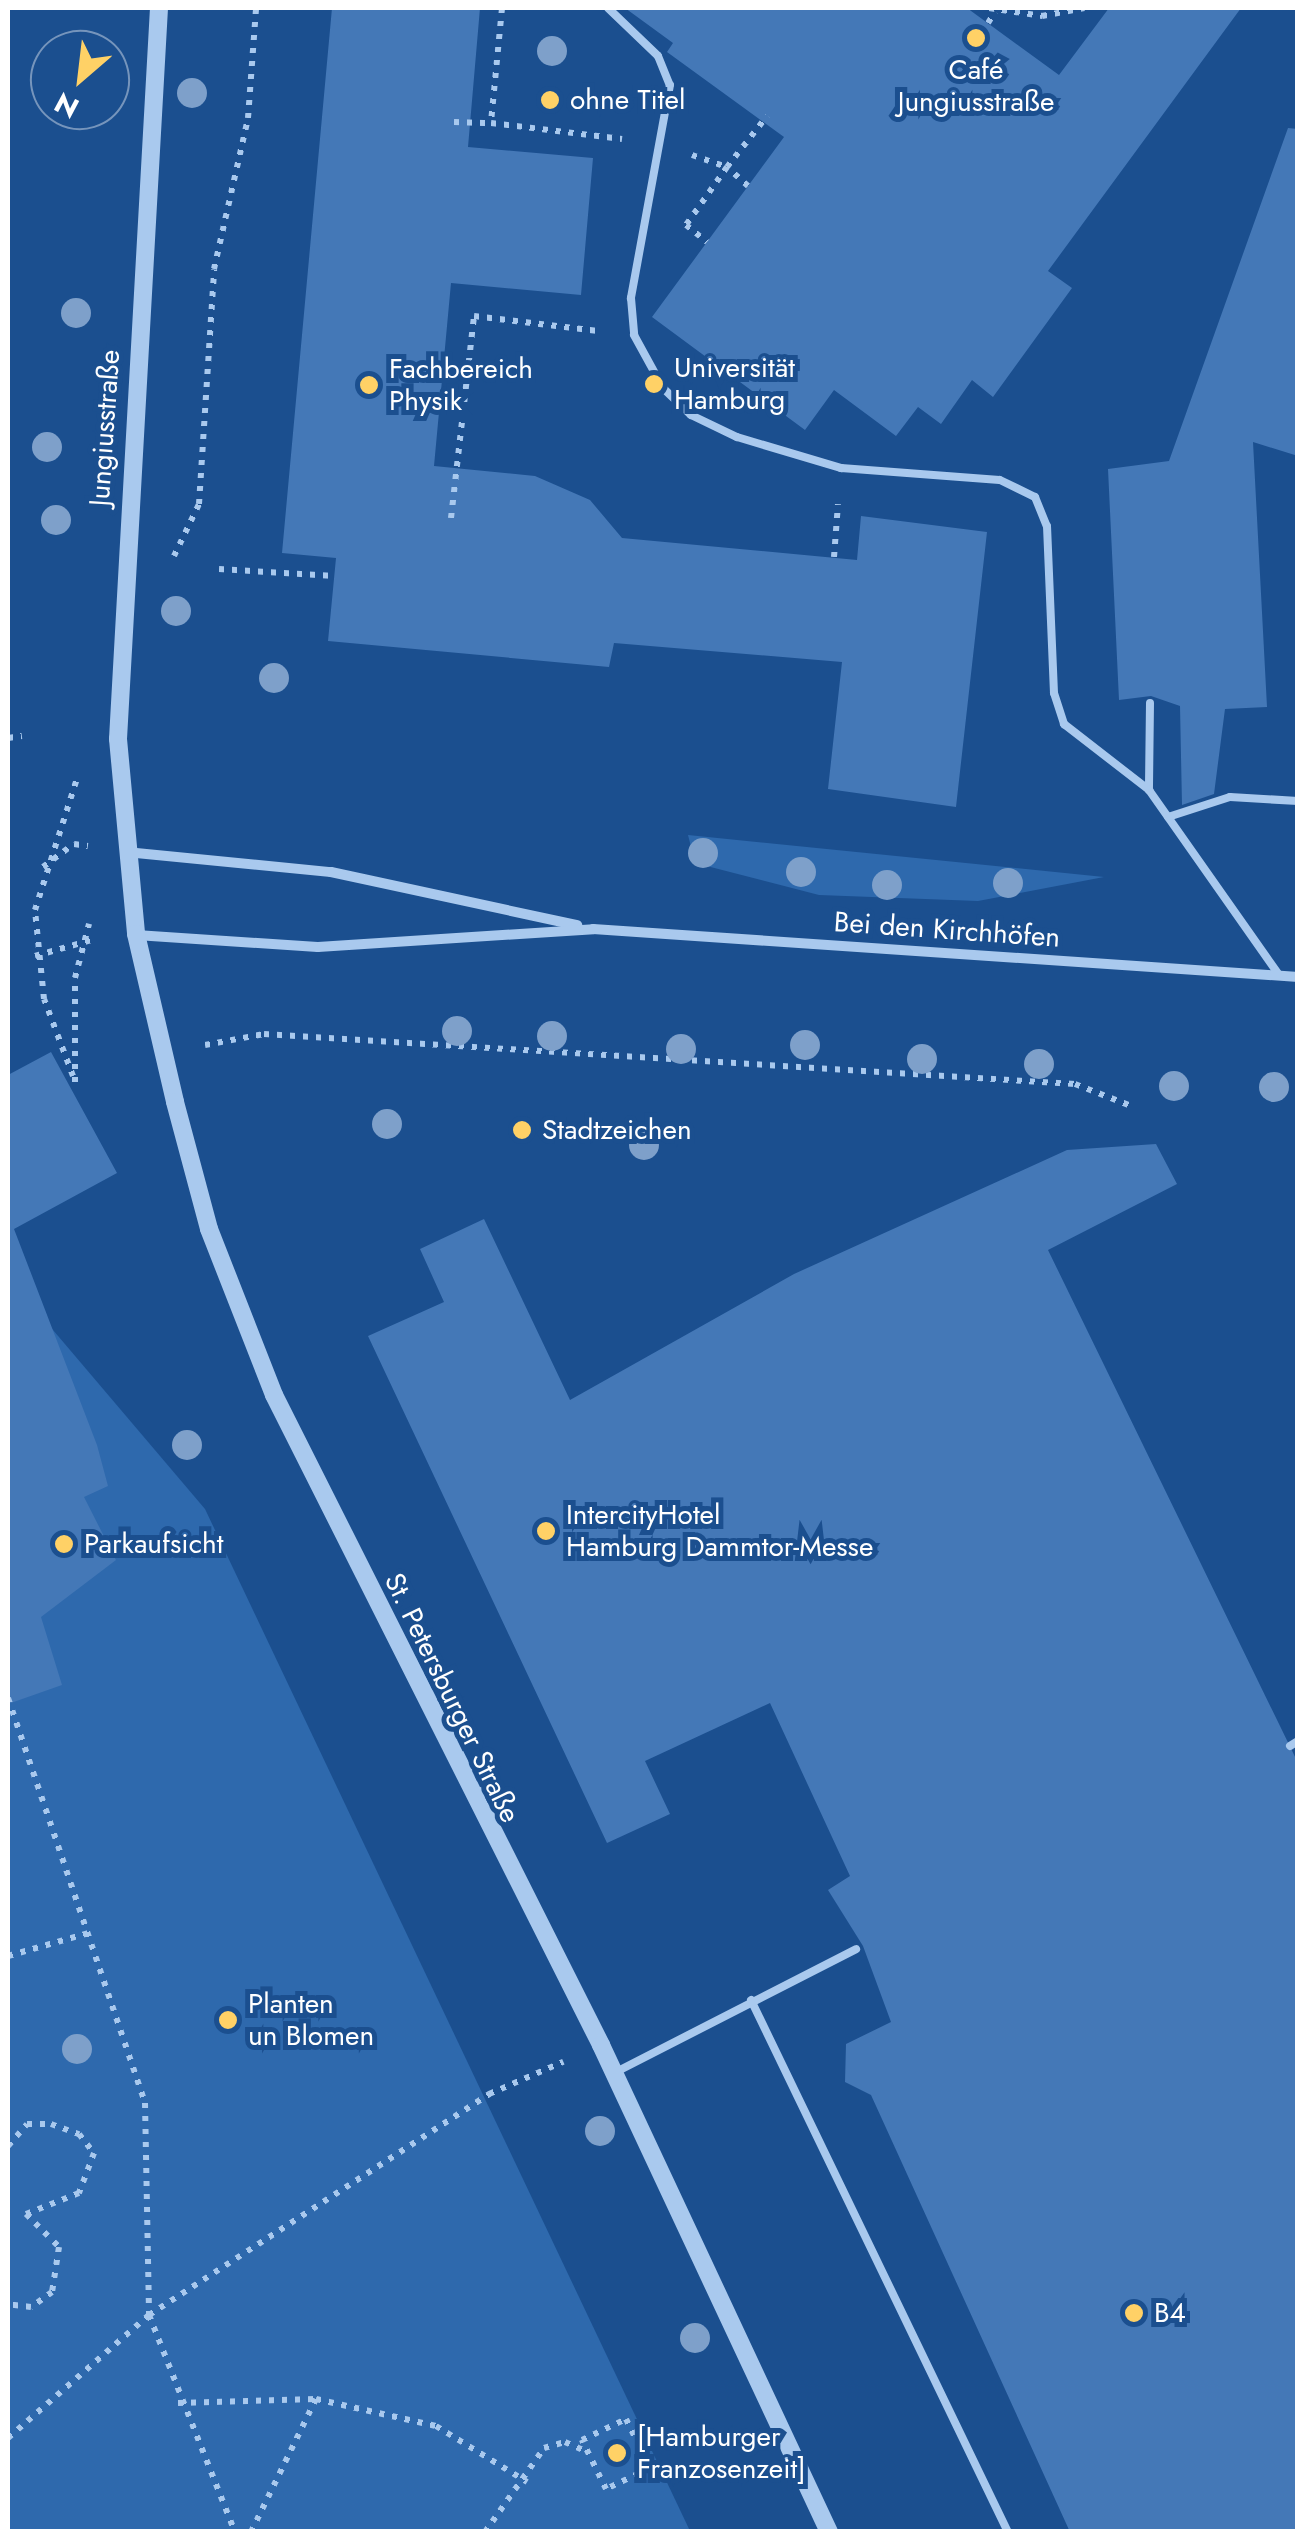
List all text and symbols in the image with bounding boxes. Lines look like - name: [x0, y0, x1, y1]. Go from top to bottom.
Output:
- marker: Café Jungiusstraße: [965, 27, 987, 49]
- north arrow: [30, 30, 130, 130]
- place label: Café Jungiusstraße: [898, 53, 1054, 119]
- text: N: [47, 82, 86, 128]
- place label: ohne Titel: [570, 83, 685, 117]
- marker: ohne Titel: [539, 89, 561, 111]
- street label: Jungiusstraße: [83, 349, 127, 507]
- place label: Universität Hamburg: [674, 351, 795, 417]
- place label: Fachbereich Physik: [389, 352, 533, 418]
- marker: Universität Hamburg: [643, 373, 665, 395]
- marker: Fachbereich Physik: [358, 374, 380, 396]
- street label: Bei den Kirchhöfen: [833, 905, 1061, 955]
- place label: Stadtzeichen: [542, 1113, 692, 1147]
- marker: Stadtzeichen: [511, 1119, 533, 1141]
- place label: IntercityHotel Hamburg Dammtor-Messe: [566, 1498, 873, 1564]
- marker: IntercityHotel Hamburg Dammtor-Messe: [535, 1520, 557, 1542]
- place label: Parkaufsicht: [84, 1527, 223, 1561]
- marker: Parkaufsicht: [53, 1533, 75, 1555]
- street label: St. Petersburger Straße: [377, 1568, 527, 1828]
- place label: Planten un Blomen: [248, 1987, 374, 2053]
- marker: Planten un Blomen: [217, 2009, 239, 2031]
- place label: B4: [1154, 2296, 1186, 2330]
- marker: B4: [1123, 2302, 1145, 2324]
- place label: [Hamburger Franzosenzeit]: [637, 2420, 806, 2486]
- marker: [Hamburger Franzosenzeit]: [606, 2442, 628, 2464]

